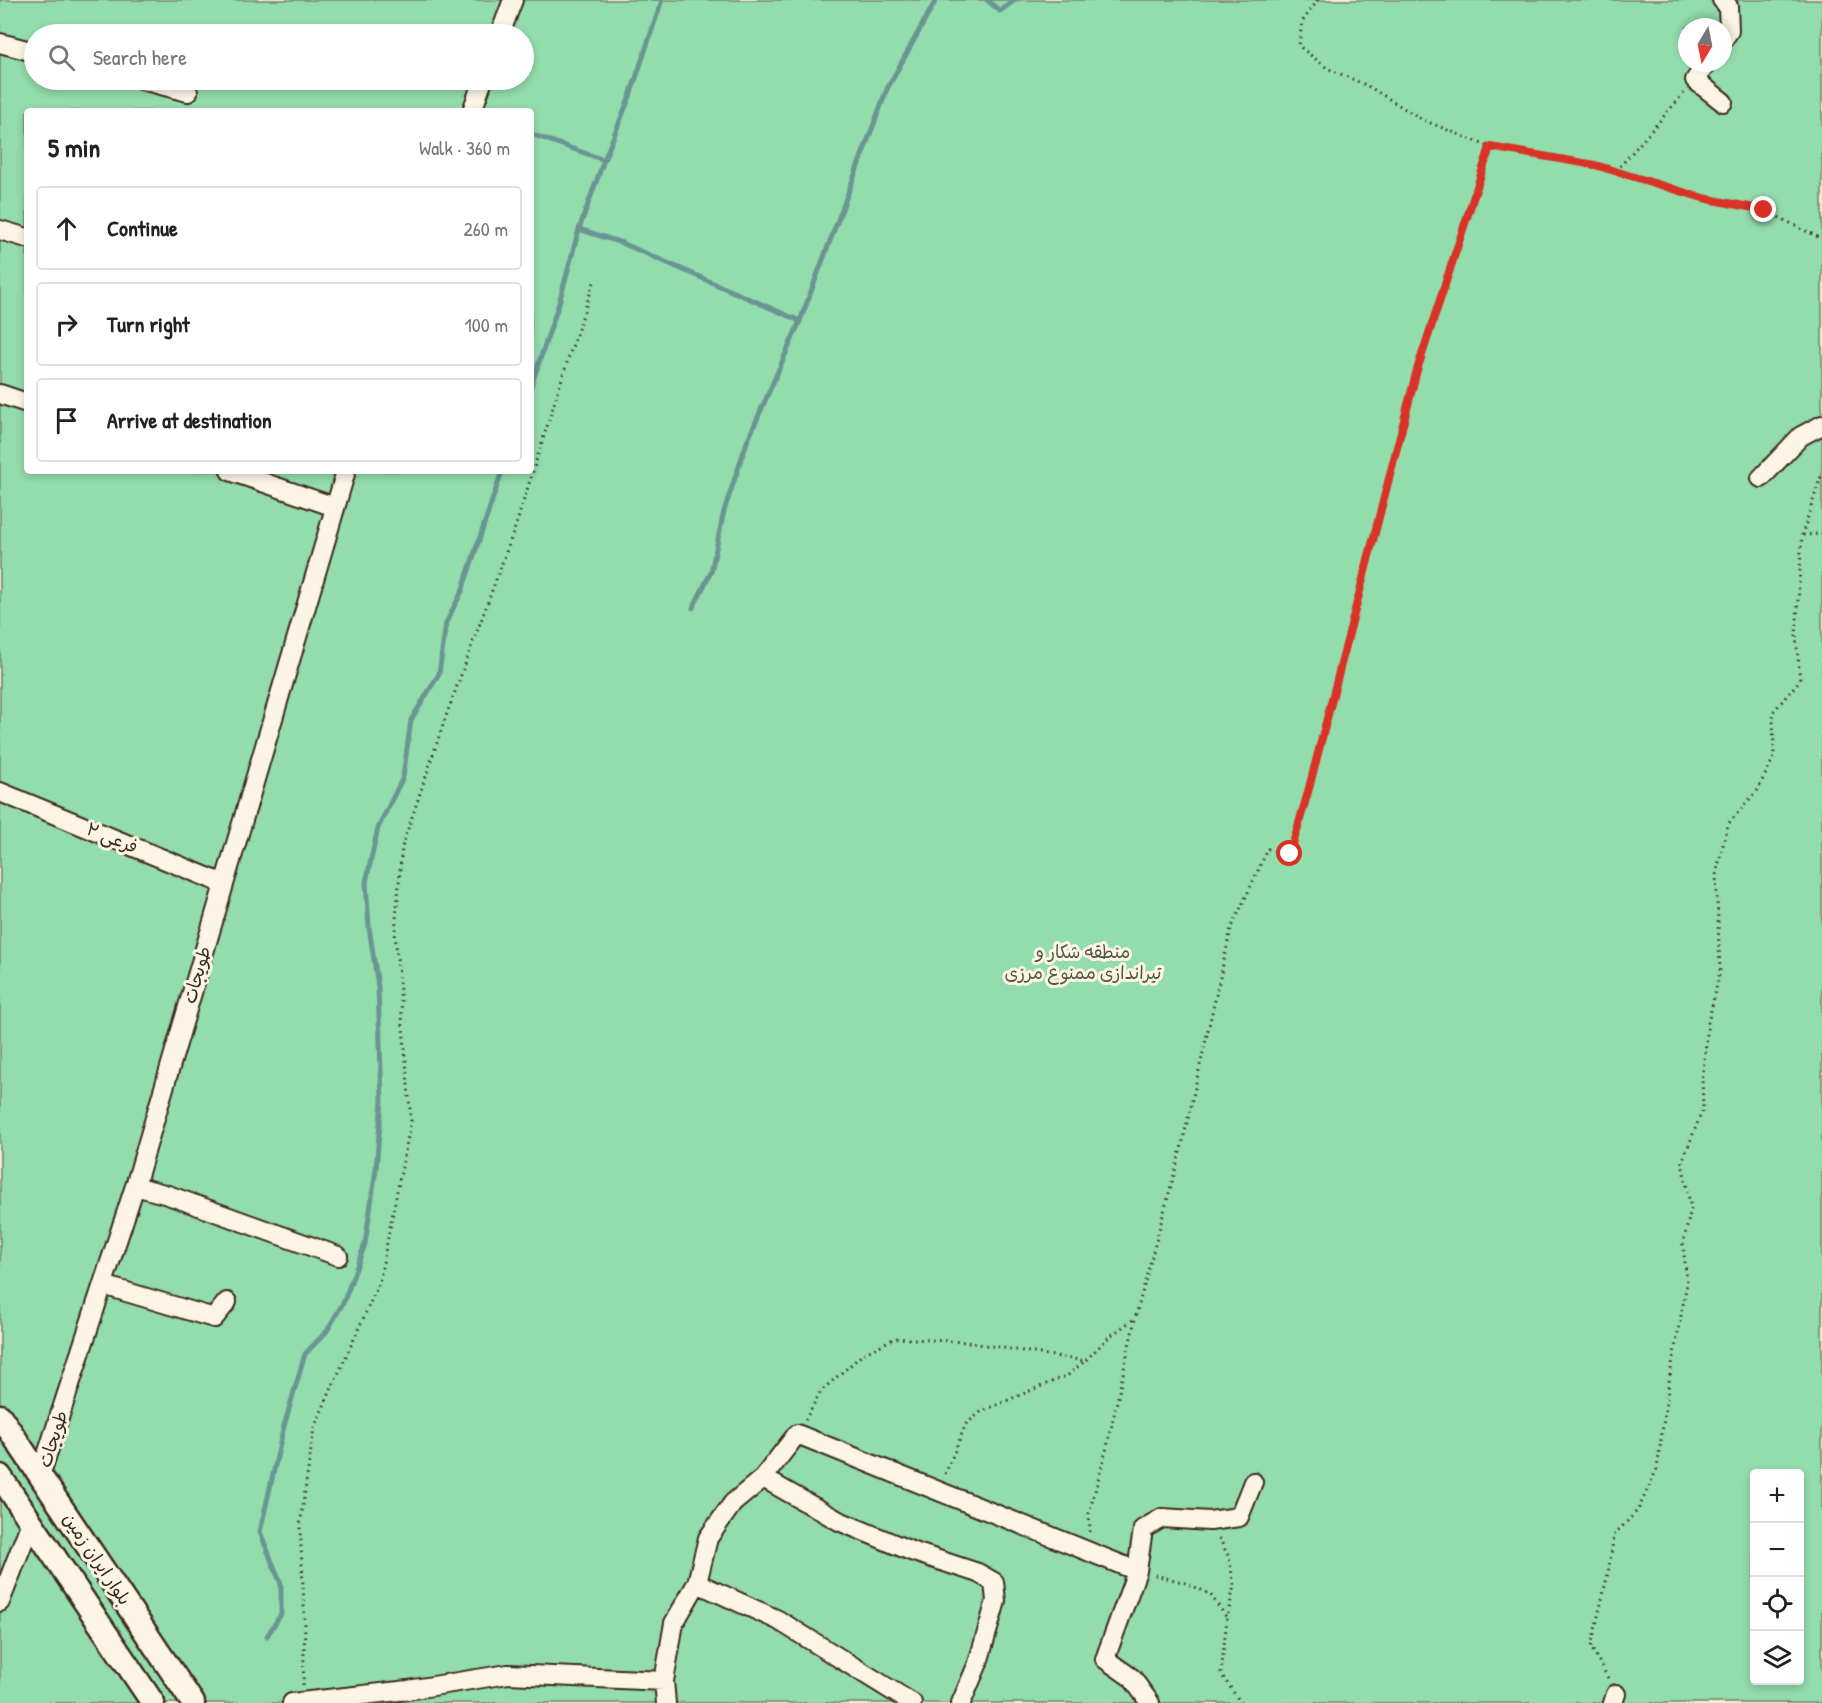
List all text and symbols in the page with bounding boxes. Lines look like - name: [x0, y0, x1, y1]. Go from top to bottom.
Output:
- north arrow: [1678, 18, 1732, 72]
- search box: [24, 24, 534, 90]
- icon: search: [45, 41, 78, 74]
- text: Search here: [93, 42, 187, 72]
- text: 5 min: [48, 130, 100, 165]
- text: Walk · 360 m: [419, 134, 510, 161]
- route end: [1750, 196, 1776, 222]
- icon: ahead: [50, 212, 83, 245]
- text: Continue: [107, 213, 178, 243]
- text: 260 m: [464, 215, 508, 242]
- icon: right: [50, 308, 83, 341]
- text: Turn right: [107, 309, 190, 339]
- text: 100 m: [465, 311, 508, 338]
- icon: arrive: [50, 404, 83, 437]
- text: Arrive at destination: [107, 405, 272, 435]
- street label: فرعی ۲: [83, 816, 142, 859]
- route start: [1276, 840, 1302, 866]
- park label: منطقه شکار و تیراندازی ممنوع مرزی: [1005, 939, 1162, 985]
- street label: طویجات: [176, 943, 217, 1006]
- street label: طویجات: [32, 1407, 73, 1471]
- map controls: [1750, 1469, 1804, 1685]
- button: +: [1750, 1469, 1804, 1523]
- street label: بلوار ایران زمین: [57, 1508, 138, 1610]
- button: −: [1750, 1523, 1804, 1577]
- button: locate: [1750, 1577, 1804, 1631]
- button: layers: [1750, 1631, 1804, 1685]

